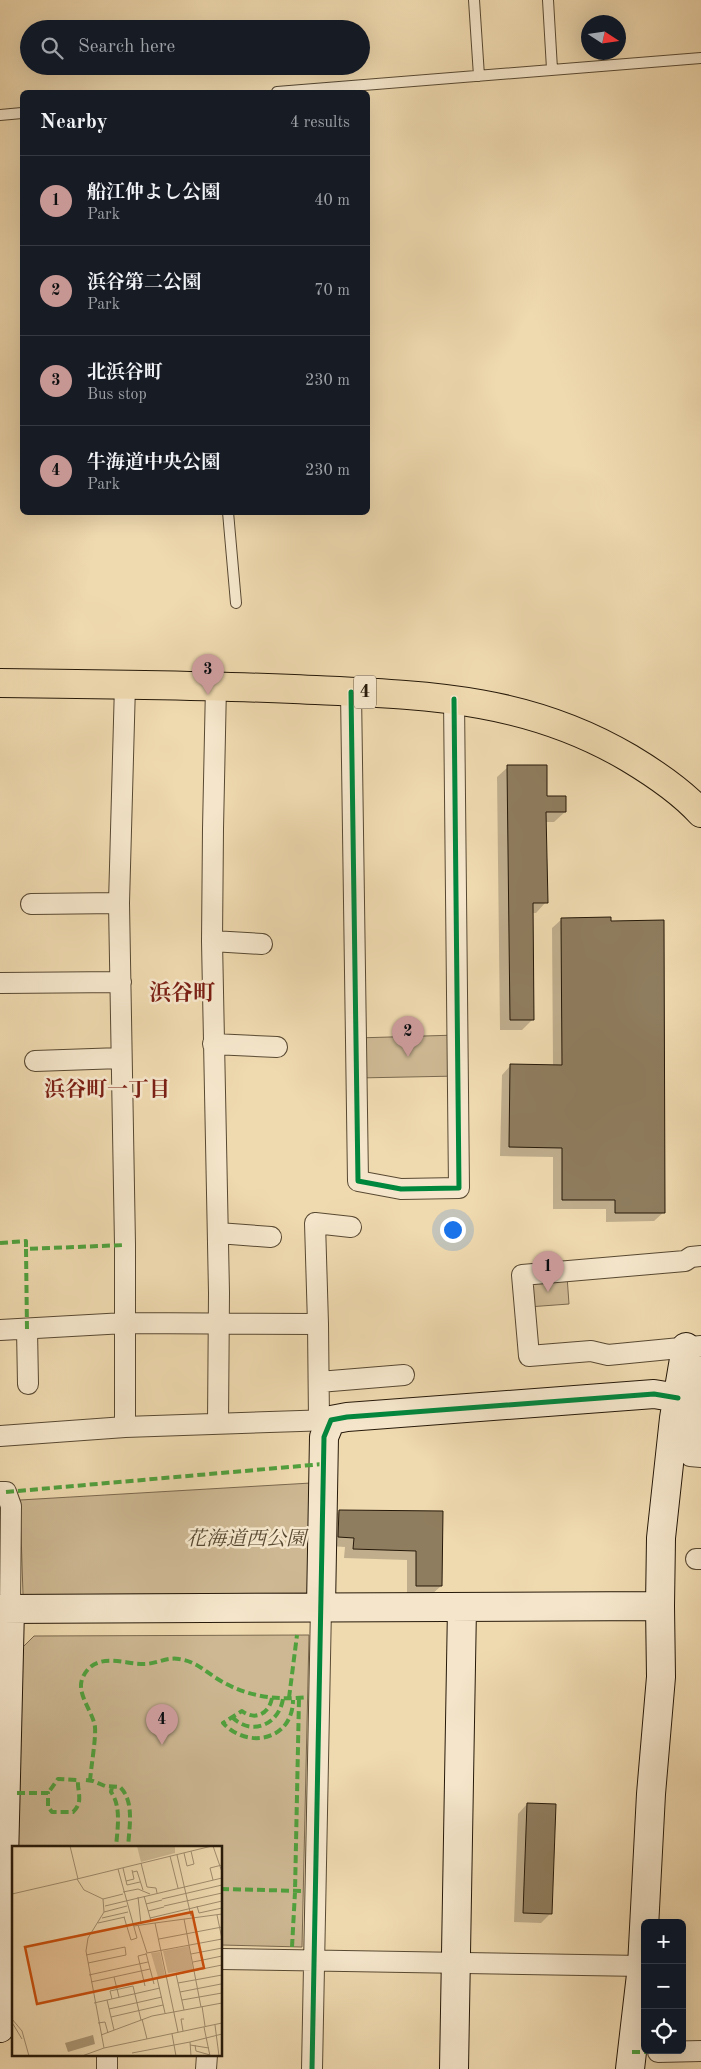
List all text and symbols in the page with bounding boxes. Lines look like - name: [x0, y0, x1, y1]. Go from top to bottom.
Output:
- north arrow: [581, 15, 626, 60]
- search box: [20, 20, 370, 75]
- icon: search: [38, 34, 66, 62]
- text: Search here: [78, 38, 175, 57]
- text: Nearby: [40, 112, 108, 133]
- text: 4 results: [290, 115, 350, 131]
- text: 船江仲よし公園: [87, 184, 220, 203]
- text: 1: [51, 193, 61, 209]
- text: 40 m: [314, 193, 350, 209]
- text: Park: [87, 207, 120, 223]
- text: 浜谷第二公園: [87, 274, 201, 293]
- text: 2: [51, 283, 61, 299]
- text: 70 m: [314, 283, 350, 299]
- text: Park: [87, 297, 120, 313]
- text: 北浜谷町: [87, 364, 163, 383]
- text: 3: [51, 373, 61, 389]
- text: 230 m: [305, 373, 350, 389]
- text: Bus stop: [87, 387, 147, 403]
- text: 牛海道中央公園: [87, 454, 220, 473]
- text: 4: [51, 463, 61, 479]
- text: 230 m: [305, 463, 350, 479]
- text: Park: [87, 477, 120, 493]
- pin: 3: [192, 654, 224, 695]
- road number: 4: [354, 676, 376, 709]
- district label: 浜谷町: [149, 980, 215, 1005]
- pin: 2: [392, 1016, 424, 1057]
- district label: 浜谷町一丁目: [44, 1077, 170, 1101]
- your location: [440, 1217, 466, 1243]
- pin: 1: [532, 1251, 564, 1292]
- park label: 花海道西公園: [186, 1528, 309, 1550]
- pin: 4: [146, 1704, 178, 1745]
- inset map: [12, 1846, 222, 2056]
- map controls: [641, 1919, 686, 2054]
- button: +: [641, 1919, 686, 1964]
- button: −: [641, 1964, 686, 2009]
- button: locate: [641, 2009, 686, 2054]

